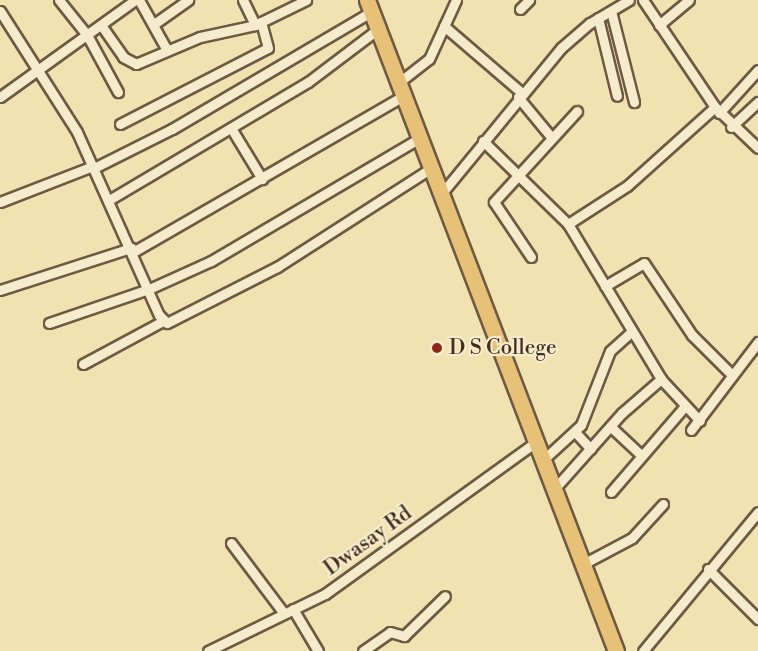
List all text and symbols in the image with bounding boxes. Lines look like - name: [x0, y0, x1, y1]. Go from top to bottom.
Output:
- place label: D S College: [449, 335, 557, 361]
- marker: D S College: [430, 341, 444, 355]
- street label: Dwasay Rd: [319, 501, 417, 581]

